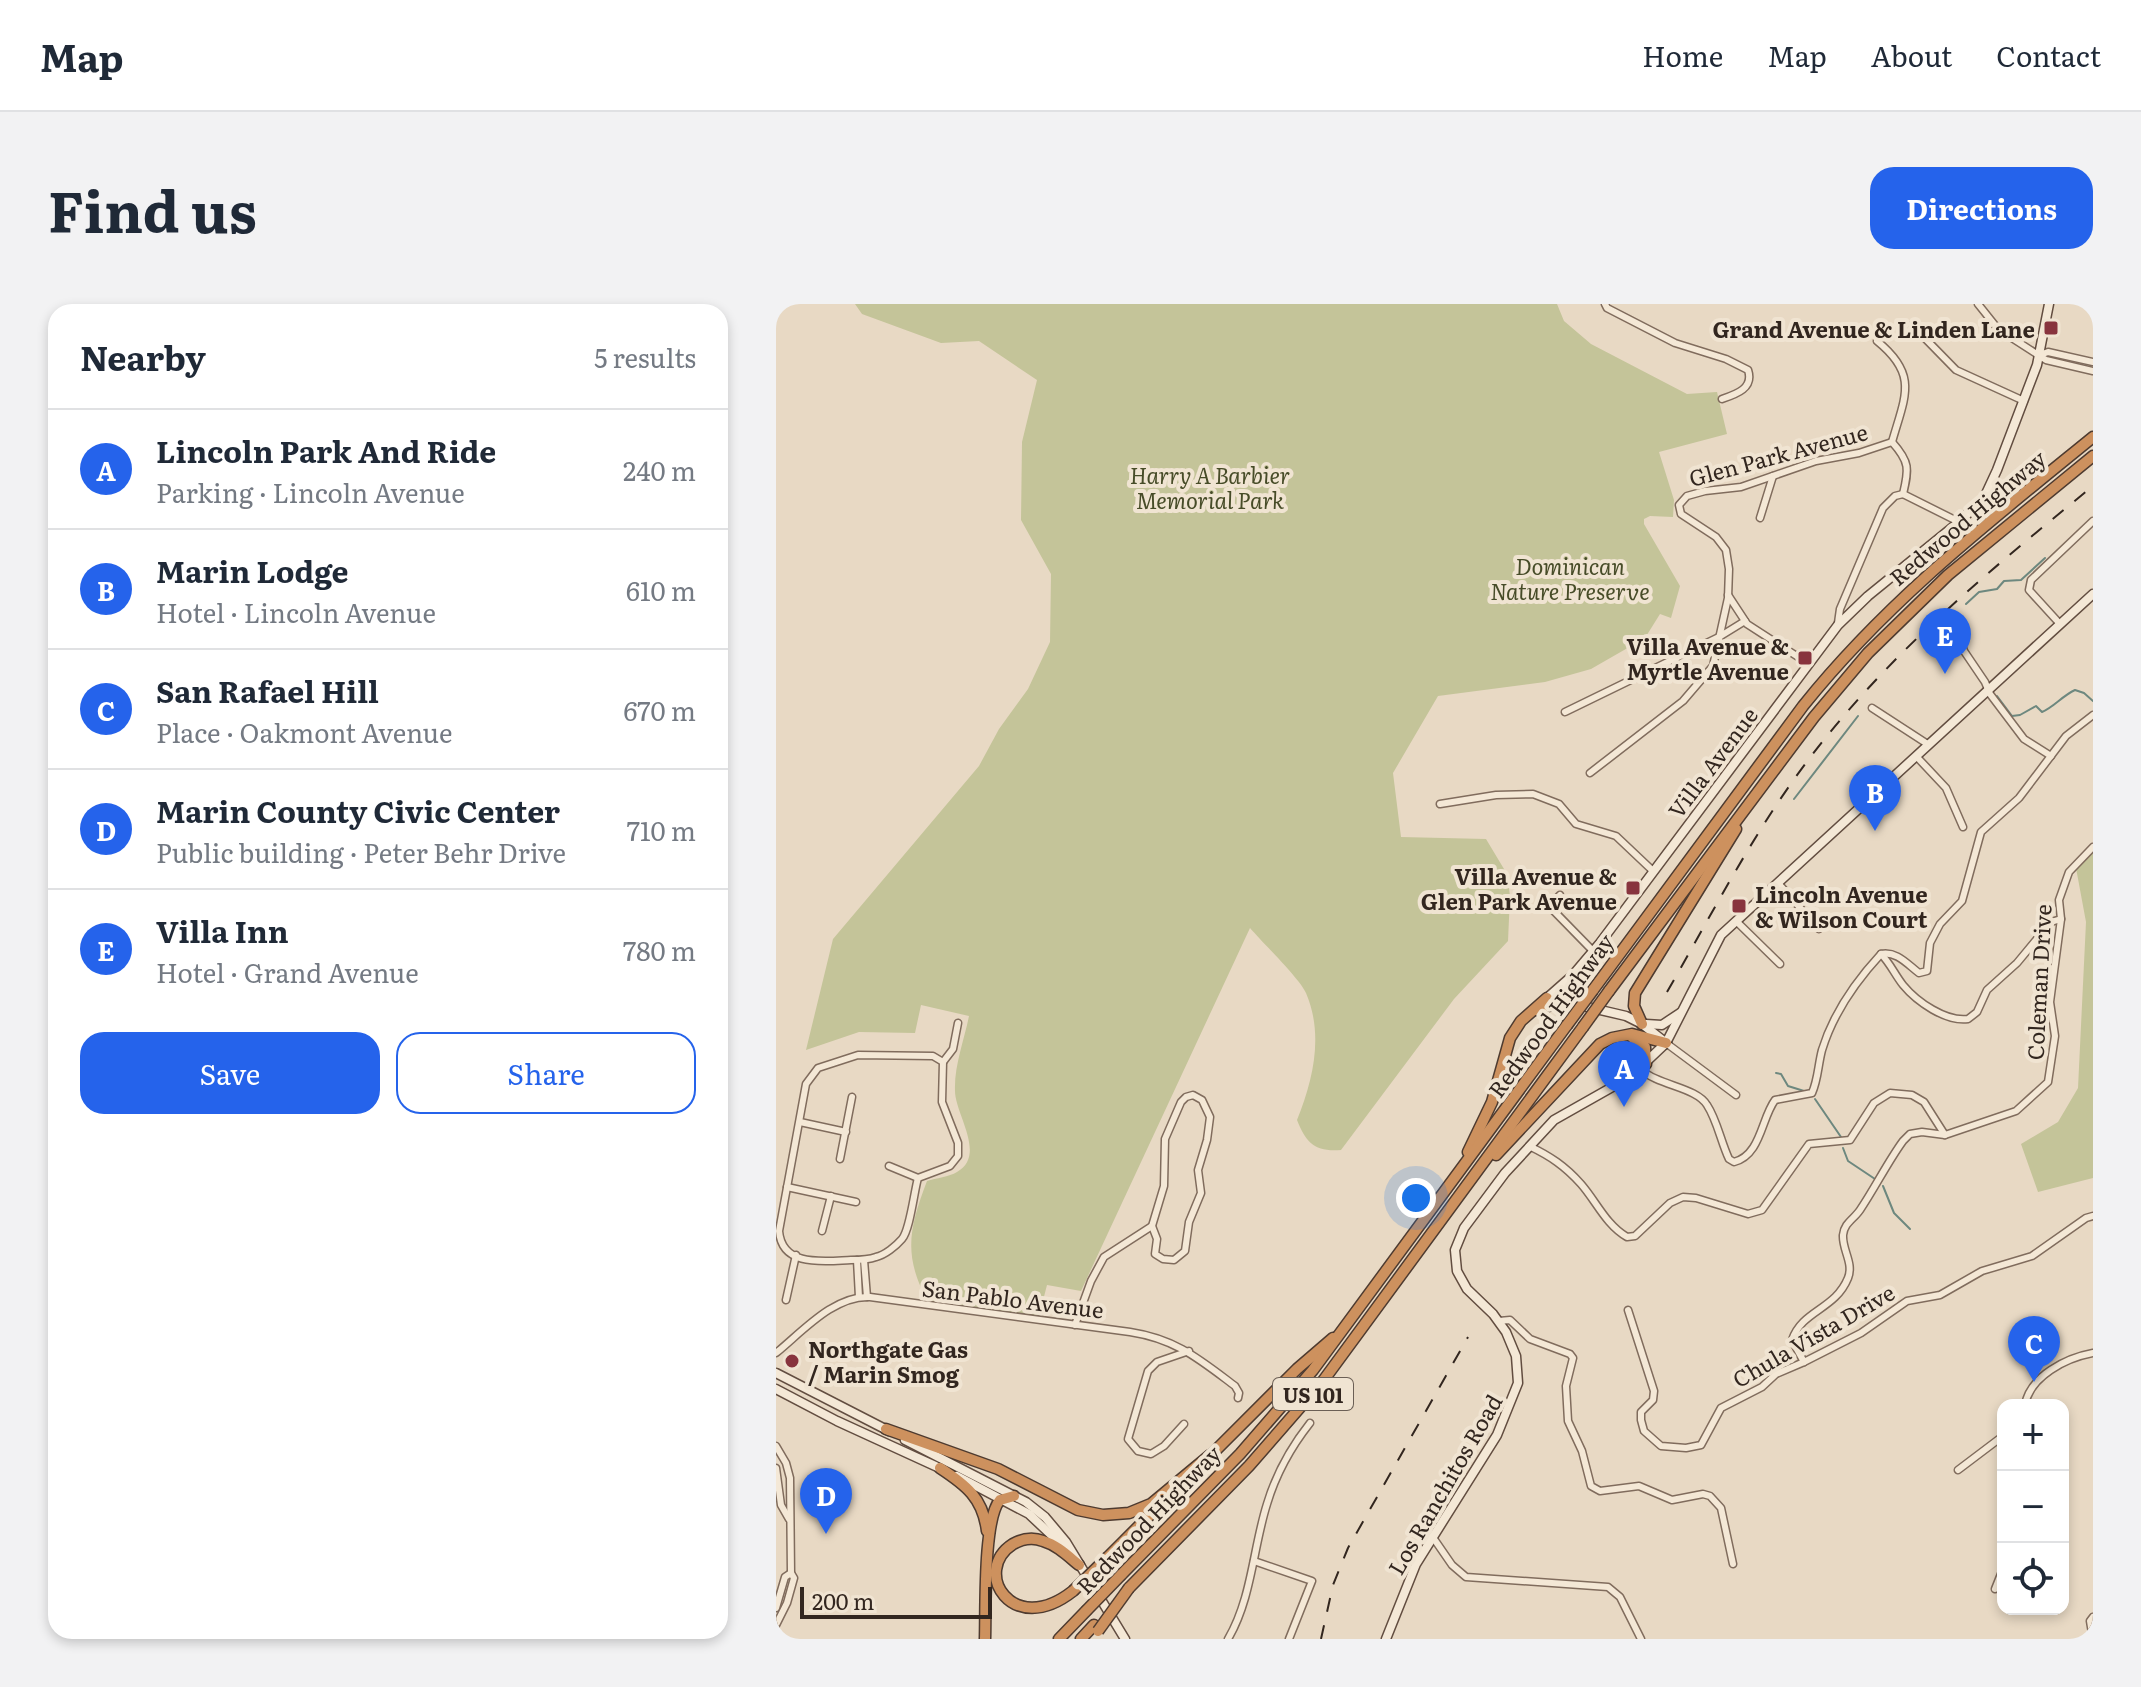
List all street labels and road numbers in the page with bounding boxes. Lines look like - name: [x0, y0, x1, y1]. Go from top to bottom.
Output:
- street label: Glen Park Avenue: [1685, 414, 1871, 494]
- street label: Redwood Highway: [1881, 441, 2053, 593]
- street label: Villa Avenue: [1659, 700, 1765, 824]
- street label: Coleman Drive: [2017, 903, 2059, 1061]
- street label: Redwood Highway: [1479, 926, 1621, 1104]
- street label: San Pablo Avenue: [920, 1270, 1106, 1326]
- street label: Chula Vista Drive: [1726, 1275, 1900, 1395]
- road number: US 101: [1273, 1378, 1353, 1410]
- street label: Los Ranchitos Road: [1379, 1388, 1509, 1580]
- street label: Redwood Highway: [1068, 1437, 1228, 1601]

